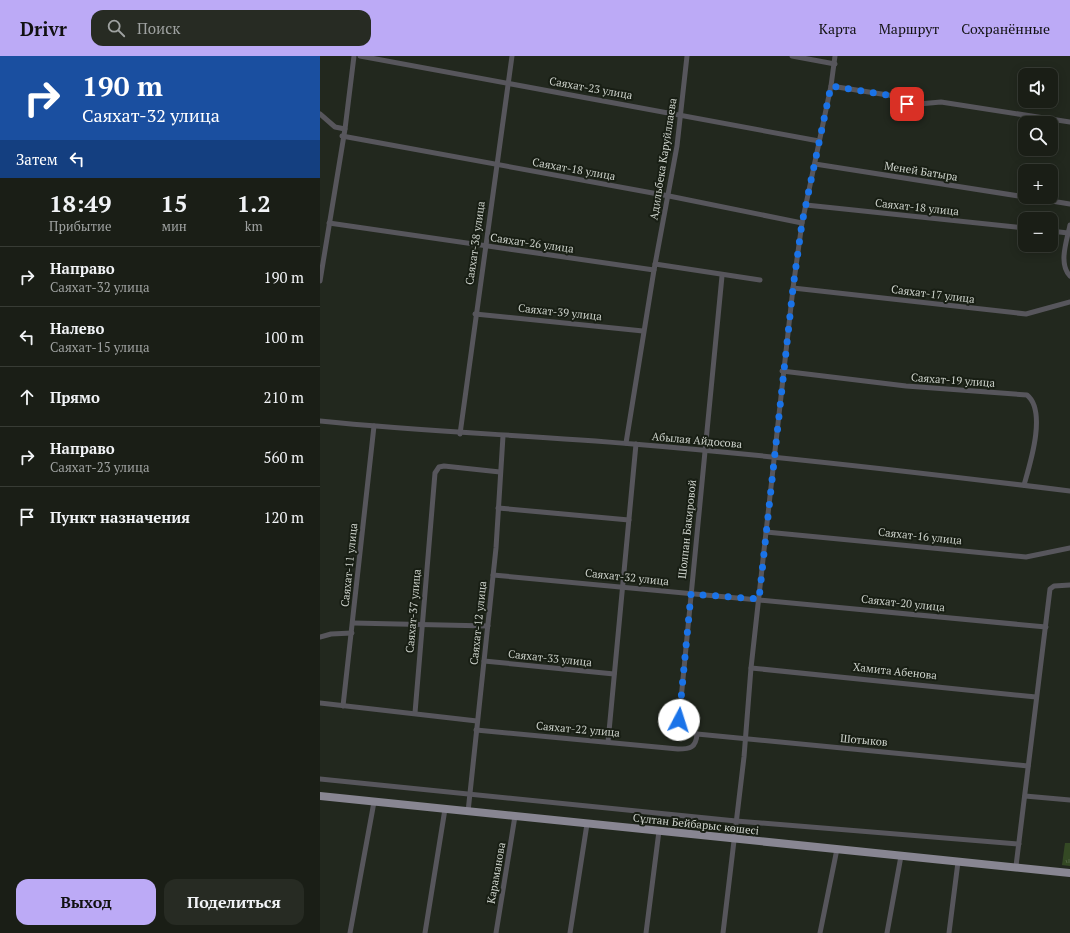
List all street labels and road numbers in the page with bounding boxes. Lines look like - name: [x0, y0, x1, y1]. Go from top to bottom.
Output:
- street label: Саяхат-23 улица: [548, 74, 634, 102]
- street label: Адильбека Каруйллаева: [646, 97, 680, 221]
- street label: Саяхат-18 улица: [531, 155, 617, 183]
- street label: Меней Батыра: [883, 158, 959, 184]
- street label: Саяхат-18 улица: [874, 196, 960, 218]
- street label: Саяхат-38 улица: [462, 200, 488, 286]
- street label: Саяхат-26 улица: [489, 230, 575, 256]
- street label: Саяхат-17 улица: [890, 282, 976, 306]
- street label: Саяхат-39 улица: [517, 301, 603, 323]
- street label: Саяхат-19 улица: [910, 370, 996, 390]
- street label: Абылая Айдосова: [651, 429, 743, 451]
- street label: Шолпан Бакировой: [675, 479, 699, 579]
- street label: Саяхат-11 улица: [338, 522, 360, 608]
- street label: Саяхат-16 улица: [877, 525, 963, 547]
- street label: Саяхат-32 улица: [584, 566, 670, 588]
- street label: Саяхат-37 улица: [402, 568, 424, 654]
- street label: Саяхат-12 улица: [467, 580, 489, 666]
- street label: Саяхат-20 улица: [860, 592, 946, 614]
- street label: Саяхат-33 улица: [507, 647, 593, 669]
- street label: Хамита Абенова: [852, 660, 938, 682]
- street label: Саяхат-22 улица: [535, 718, 621, 740]
- street label: Шотыков: [840, 731, 888, 749]
- street label: Сұлтан Бейбарыс көшесі: [632, 810, 760, 838]
- street label: Караманова: [484, 841, 508, 905]

